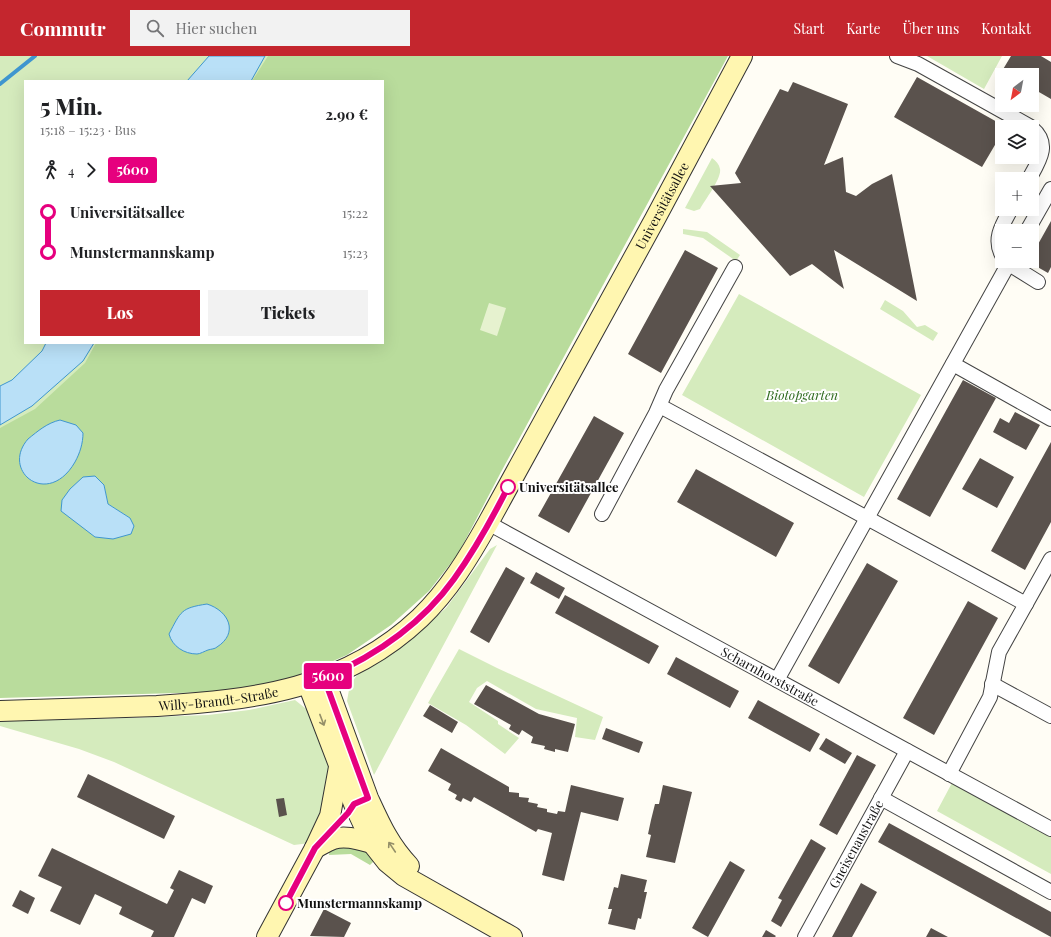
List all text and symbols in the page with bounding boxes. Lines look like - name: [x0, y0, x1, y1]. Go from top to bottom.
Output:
- search box: [130, 10, 410, 46]
- text: Commutr: [20, 15, 106, 41]
- icon: search: [144, 17, 166, 39]
- text: Hier suchen: [176, 18, 257, 38]
- text: Start: [793, 19, 824, 38]
- text: Karte: [846, 19, 881, 38]
- text: Über uns: [903, 19, 959, 38]
- text: Kontakt: [981, 19, 1031, 38]
- north arrow: [995, 68, 1039, 112]
- map controls: [995, 68, 1039, 268]
- text: 5 Min.: [40, 91, 103, 121]
- text: 2.90 €: [325, 104, 368, 124]
- button: layers: [995, 120, 1039, 164]
- text: 15:18 – 15:23 · Bus: [40, 121, 136, 138]
- street label: Universitätsallee: [631, 158, 692, 252]
- icon: walk: [40, 159, 62, 181]
- icon: forward: [80, 159, 102, 181]
- text: 5600: [116, 160, 149, 179]
- text: 4: [68, 162, 74, 179]
- button: +: [995, 172, 1039, 216]
- text: Universitätsallee: [70, 202, 185, 222]
- text: 15:22: [342, 204, 368, 221]
- button: −: [995, 224, 1039, 268]
- text: Munstermannskamp: [70, 242, 214, 262]
- text: 15:23: [342, 244, 368, 261]
- button: Los: [40, 290, 200, 336]
- button: Tickets: [208, 290, 368, 336]
- park label: Biotopgarten: [765, 386, 838, 403]
- place label: Universitätsallee: [519, 478, 619, 495]
- marker: Universitätsallee: [500, 479, 516, 495]
- street label: Scharnhorststraße: [718, 642, 823, 710]
- line badge: 5600: [300, 663, 356, 689]
- text: 5600: [312, 666, 344, 685]
- street label: Willy-Brandt-Straße: [157, 682, 280, 714]
- one-way arrow: [319, 714, 327, 726]
- street label: Gneisenaustraße: [824, 796, 887, 891]
- one-way arrow: [388, 841, 396, 852]
- place label: Munstermannskamp: [297, 894, 422, 911]
- marker: Munstermannskamp: [278, 895, 294, 911]

